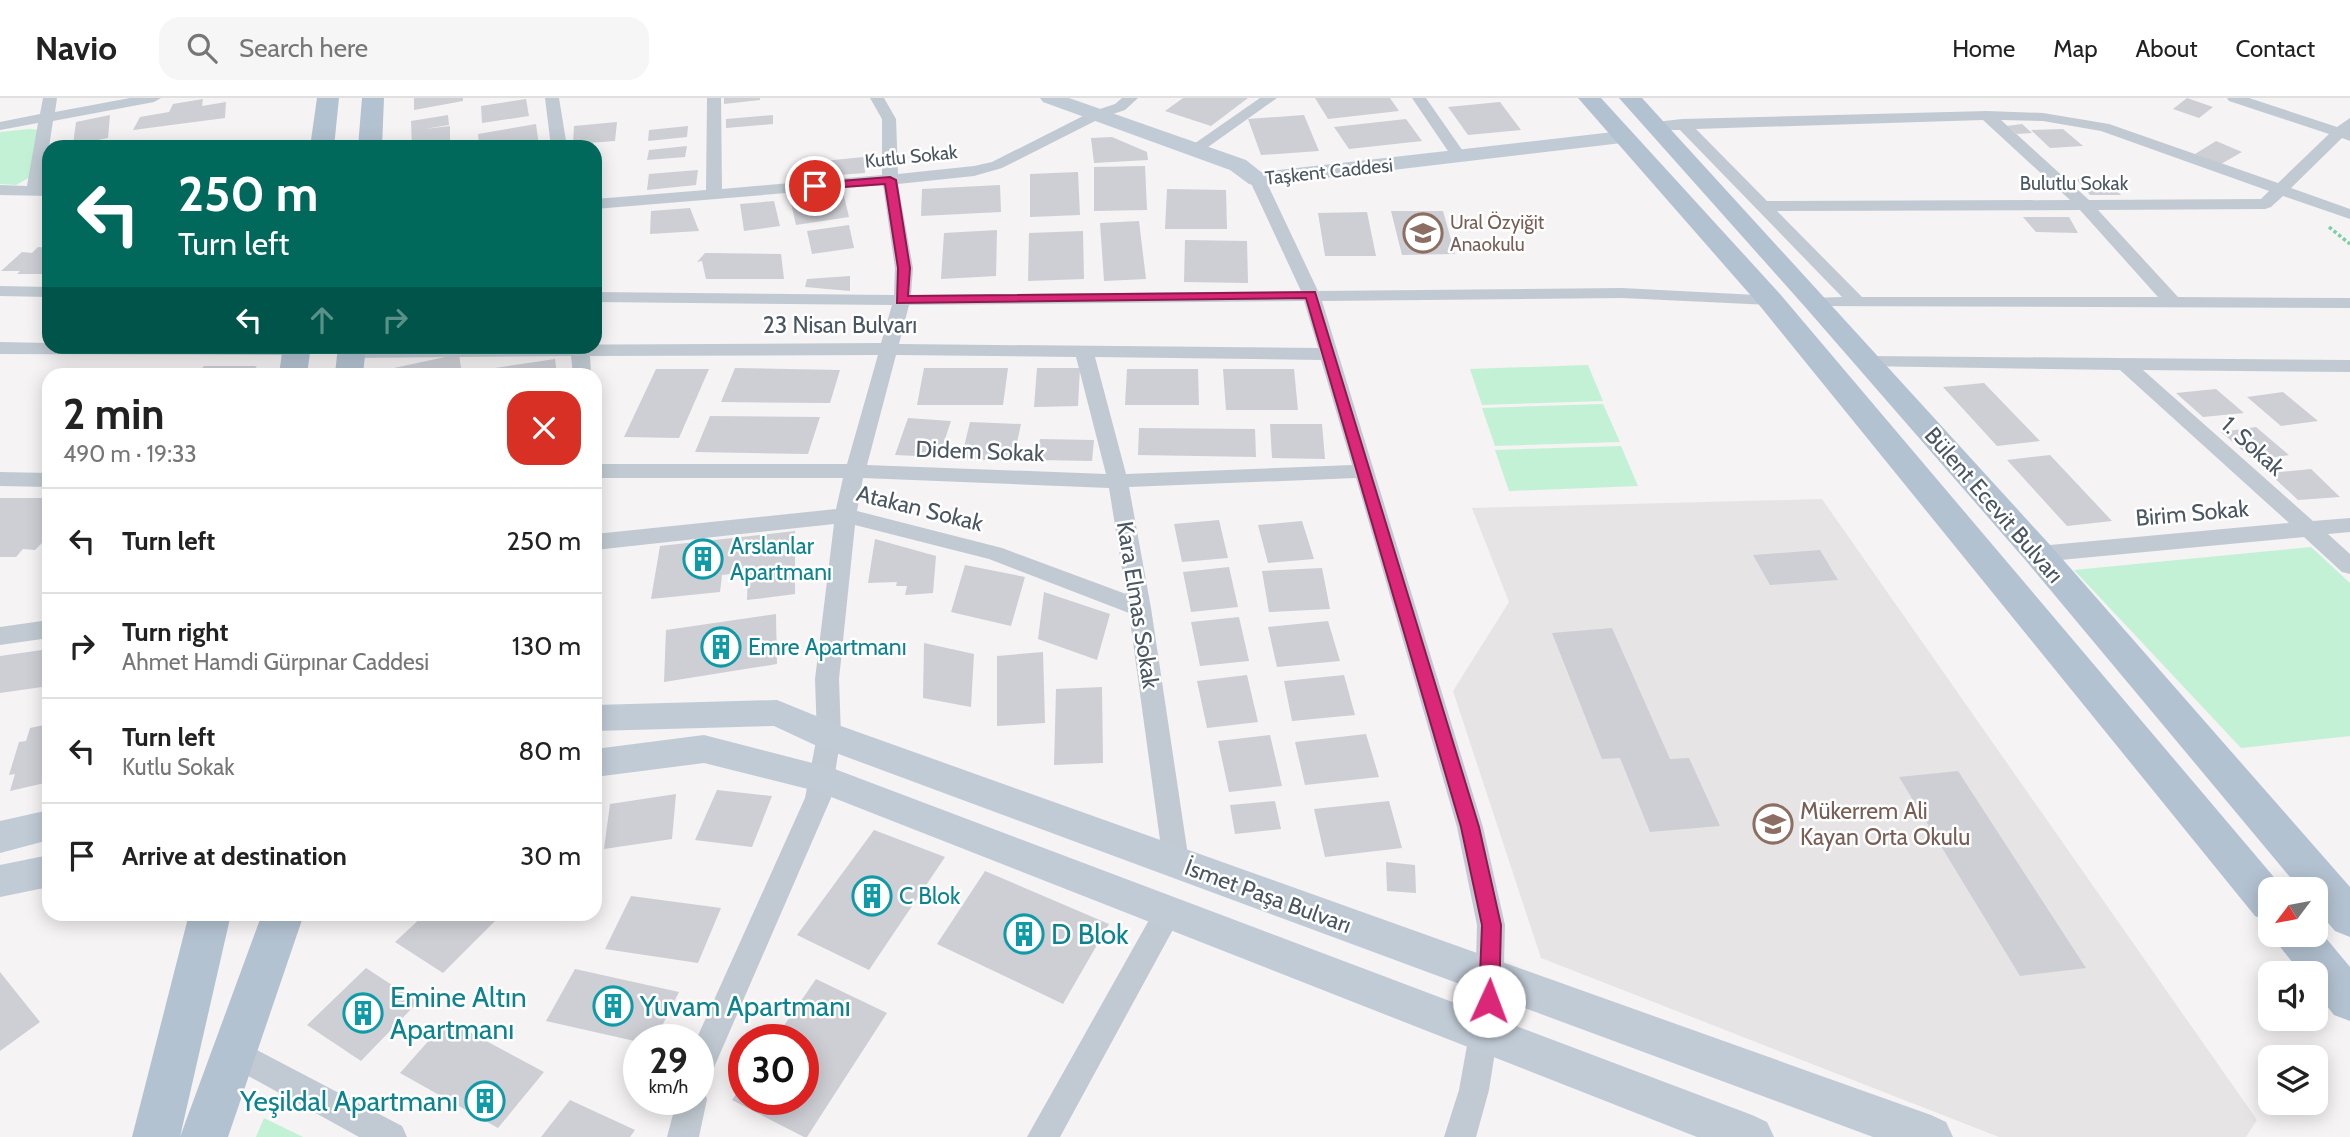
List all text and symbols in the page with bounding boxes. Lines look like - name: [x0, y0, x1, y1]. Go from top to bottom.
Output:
- search box: [159, 17, 649, 80]
- text: Navio: [35, 28, 117, 68]
- icon: search: [183, 29, 221, 67]
- text: Search here: [239, 32, 368, 64]
- text: Home: [1952, 34, 2015, 63]
- text: Map: [2053, 34, 2098, 63]
- text: About: [2136, 34, 2198, 63]
- text: Contact: [2236, 34, 2315, 63]
- street label: Kutlu Sokak: [864, 140, 959, 173]
- street label: Taşkent Caddesi: [1264, 153, 1394, 190]
- pin: [785, 156, 845, 216]
- text: 250 m: [178, 164, 318, 223]
- icon: arrive: [796, 167, 834, 205]
- icon: left: [63, 168, 154, 259]
- street label: Bulutlu Sokak: [2020, 172, 2129, 195]
- place label: Ural Özyiğit Anaokulu: [1450, 211, 1545, 256]
- school or university icon: Ural Özyiğit Anaokulu: [1402, 212, 1444, 254]
- text: Turn left: [178, 224, 289, 263]
- icon: left: [230, 301, 268, 339]
- icon: ahead: [303, 301, 341, 339]
- icon: right: [376, 301, 414, 339]
- street label: 23 Nisan Bulvarı: [763, 311, 917, 339]
- text: 2 min: [63, 388, 164, 440]
- button: close: [507, 391, 581, 465]
- street label: 1. Sokak: [2216, 410, 2291, 482]
- street label: Bülent Ecevit Bulvarı: [1919, 421, 2069, 589]
- street label: Didem Sokak: [915, 435, 1046, 467]
- text: 490 m · 19:33: [63, 440, 197, 468]
- street label: Atakan Sokak: [854, 479, 987, 537]
- street label: Birim Sokak: [2134, 494, 2250, 532]
- street label: Kara Elmas Sokak: [1111, 519, 1165, 691]
- icon: left: [63, 522, 101, 560]
- text: Turn left: [122, 525, 215, 557]
- text: 250 m: [507, 525, 581, 557]
- place label: Arslanlar Apartmanı: [730, 532, 832, 586]
- building icon: Arslanlar Apartmanı: [682, 538, 724, 580]
- text: Turn right: [122, 616, 228, 648]
- building icon: Emre Apartmanı: [700, 626, 742, 668]
- icon: right: [63, 627, 101, 665]
- text: 130 m: [512, 630, 581, 662]
- place label: Emre Apartmanı: [748, 633, 907, 661]
- text: Ahmet Hamdi Gürpınar Caddesi: [122, 648, 429, 676]
- text: Turn left: [122, 721, 215, 753]
- icon: left: [63, 732, 101, 770]
- text: 80 m: [518, 735, 581, 767]
- text: Kutlu Sokak: [122, 753, 235, 781]
- place label: Mükerrem Ali Kayan Orta Okulu: [1800, 797, 1970, 851]
- school or university icon: Mükerrem Ali Kayan Orta Okulu: [1752, 803, 1794, 845]
- icon: arrive: [63, 837, 101, 875]
- text: Arrive at destination: [122, 840, 347, 872]
- text: 30 m: [520, 840, 581, 872]
- street label: İsmet Paşa Bulvarı: [1181, 853, 1355, 939]
- building icon: C Blok: [851, 875, 893, 917]
- north arrow: [2258, 877, 2328, 947]
- map controls: [2258, 877, 2328, 1115]
- place label: C Blok: [899, 882, 961, 910]
- building icon: D Blok: [1003, 913, 1045, 955]
- place label: D Blok: [1051, 917, 1129, 951]
- button: sound: [2258, 961, 2328, 1031]
- position arrow: [1452, 964, 1526, 1038]
- place label: Emine Altın Apartmanı: [390, 980, 527, 1046]
- building icon: Yuvam Apartmanı: [592, 985, 634, 1027]
- place label: Yuvam Apartmanı: [639, 989, 851, 1023]
- building icon: Emine Altın Apartmanı: [342, 992, 384, 1034]
- speed limit sign: 30: [728, 1024, 819, 1115]
- text: 29: [649, 1039, 688, 1082]
- button: layers: [2258, 1045, 2328, 1115]
- text: km/h: [649, 1076, 688, 1098]
- building icon: Yeşildal Apartmanı: [464, 1080, 506, 1122]
- place label: Yeşildal Apartmanı: [239, 1084, 458, 1118]

